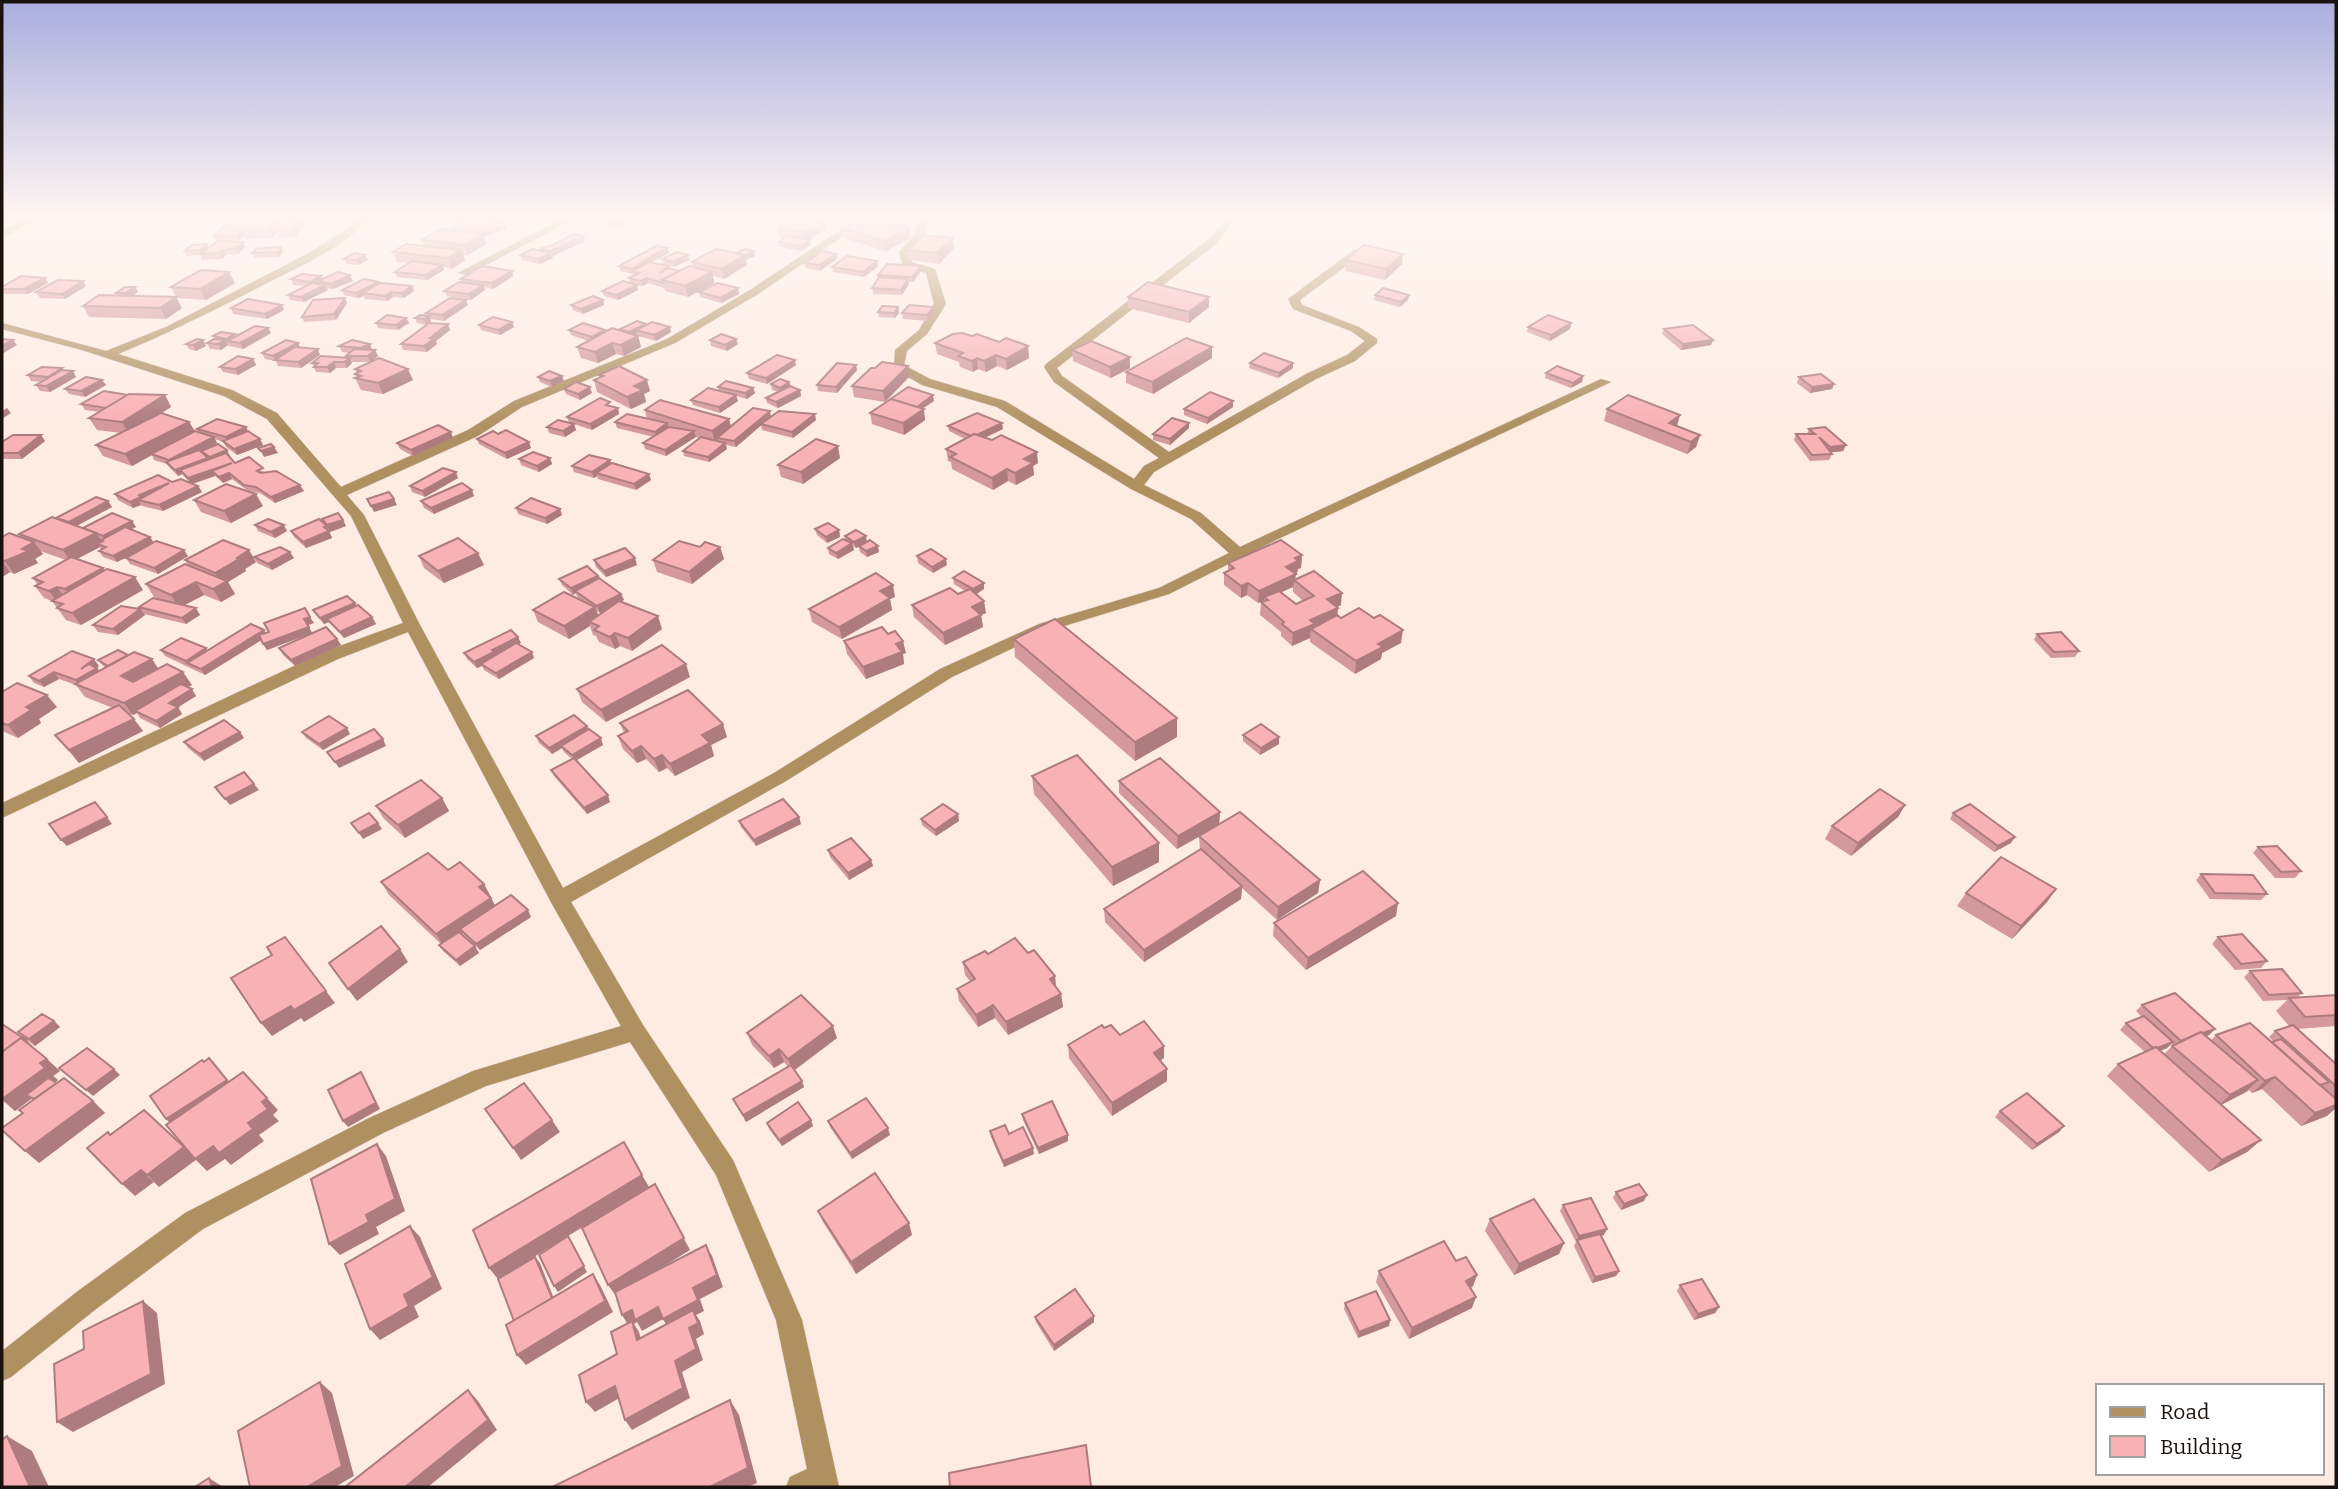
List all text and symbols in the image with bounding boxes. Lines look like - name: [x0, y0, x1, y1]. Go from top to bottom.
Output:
- legend: [2096, 1384, 2324, 1475]
- text: Road: [2160, 1399, 2209, 1425]
- text: Building: [2160, 1434, 2243, 1460]

